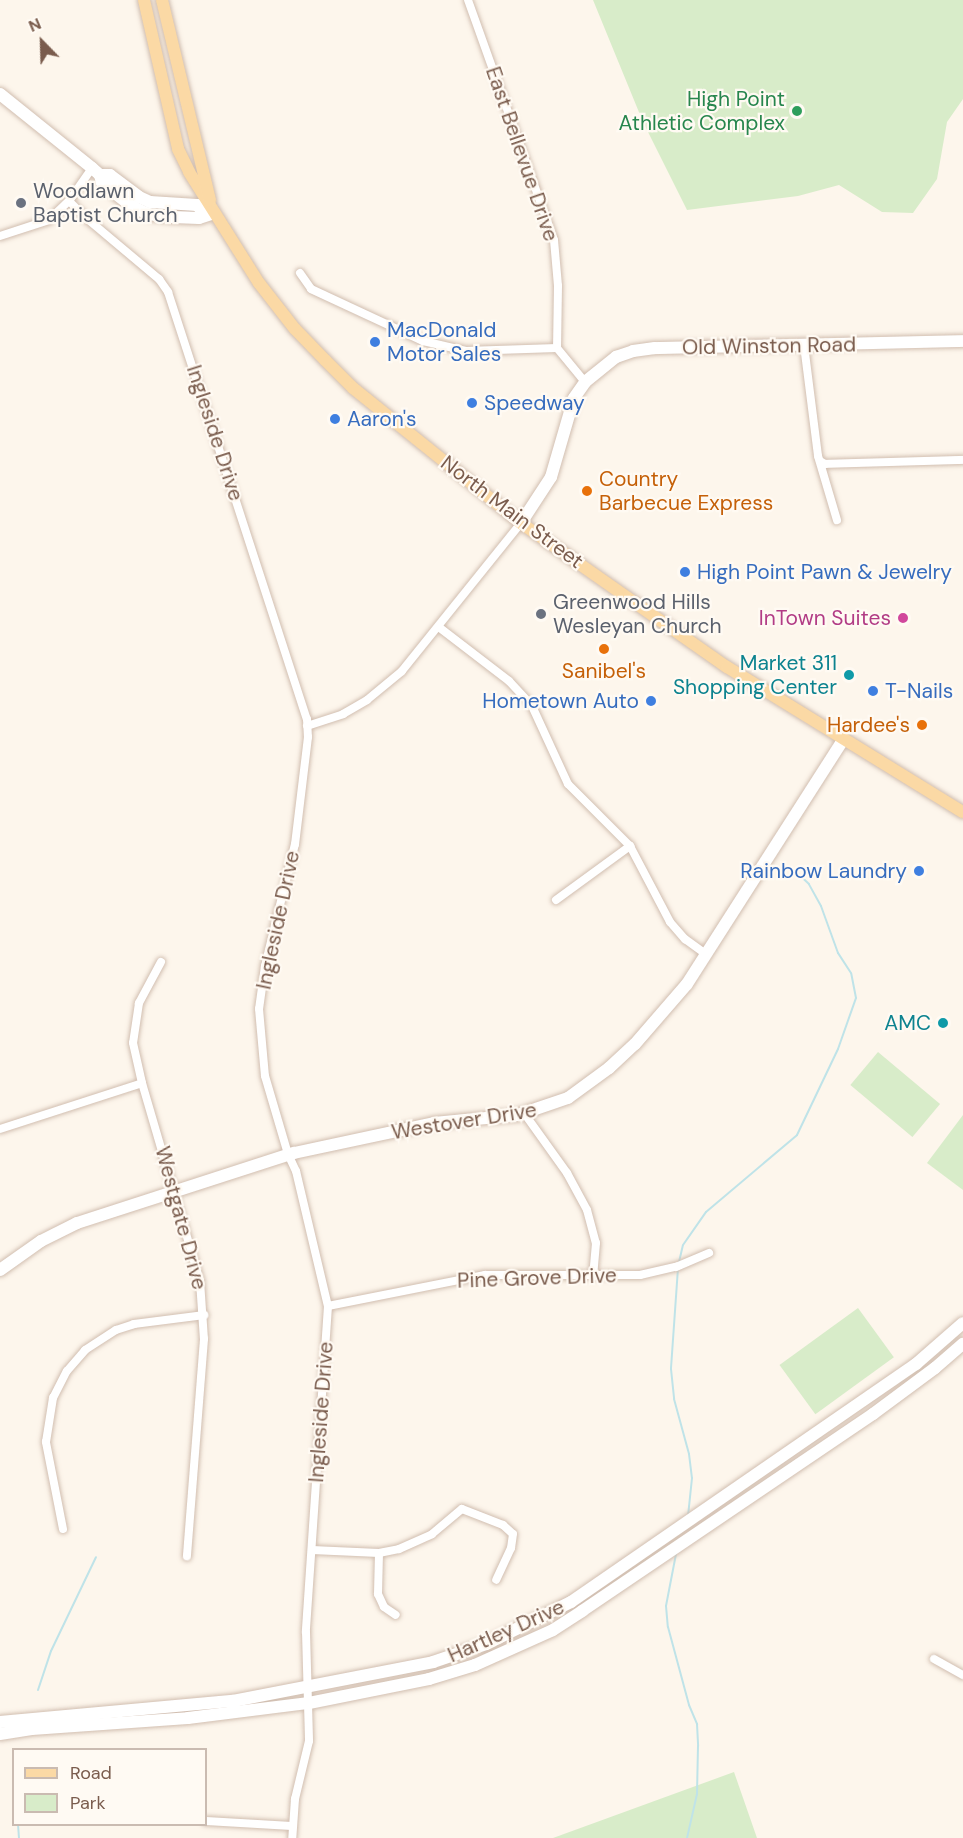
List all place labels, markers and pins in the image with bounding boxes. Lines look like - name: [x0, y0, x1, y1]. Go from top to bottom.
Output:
- place label: High Point Athletic Complex: [619, 86, 785, 136]
- marker: High Point Athletic Complex: [790, 104, 804, 118]
- place label: Woodlawn Baptist Church: [33, 178, 178, 228]
- marker: Woodlawn Baptist Church: [14, 196, 28, 210]
- place label: MacDonald Motor Sales: [387, 317, 501, 367]
- marker: MacDonald Motor Sales: [368, 335, 382, 349]
- place label: Speedway: [484, 390, 585, 416]
- marker: Speedway: [465, 396, 479, 410]
- place label: Aaron's: [347, 406, 417, 432]
- marker: Aaron's: [328, 412, 342, 426]
- place label: Country Barbecue Express: [599, 466, 773, 516]
- marker: Country Barbecue Express: [580, 484, 594, 498]
- place label: High Point Pawn & Jewelry: [697, 559, 952, 585]
- marker: High Point Pawn & Jewelry: [678, 565, 692, 579]
- place label: Greenwood Hills Wesleyan Church: [553, 589, 722, 639]
- place label: InTown Suites: [759, 605, 891, 631]
- marker: Greenwood Hills Wesleyan Church: [534, 607, 548, 621]
- marker: InTown Suites: [896, 611, 910, 625]
- marker: Sanibel's: [597, 642, 611, 656]
- place label: Market 311 Shopping Center: [673, 650, 837, 700]
- place label: Sanibel's: [562, 658, 646, 684]
- marker: Market 311 Shopping Center: [842, 668, 856, 682]
- place label: T-Nails: [885, 678, 953, 704]
- marker: T-Nails: [866, 684, 880, 698]
- place label: Hometown Auto: [482, 688, 639, 714]
- marker: Hometown Auto: [644, 694, 658, 708]
- place label: Hardee's: [827, 712, 910, 738]
- marker: Hardee's: [915, 718, 929, 732]
- place label: Rainbow Laundry: [740, 858, 907, 884]
- marker: Rainbow Laundry: [912, 864, 926, 878]
- place label: AMC: [884, 1010, 931, 1036]
- marker: AMC: [936, 1016, 950, 1030]

